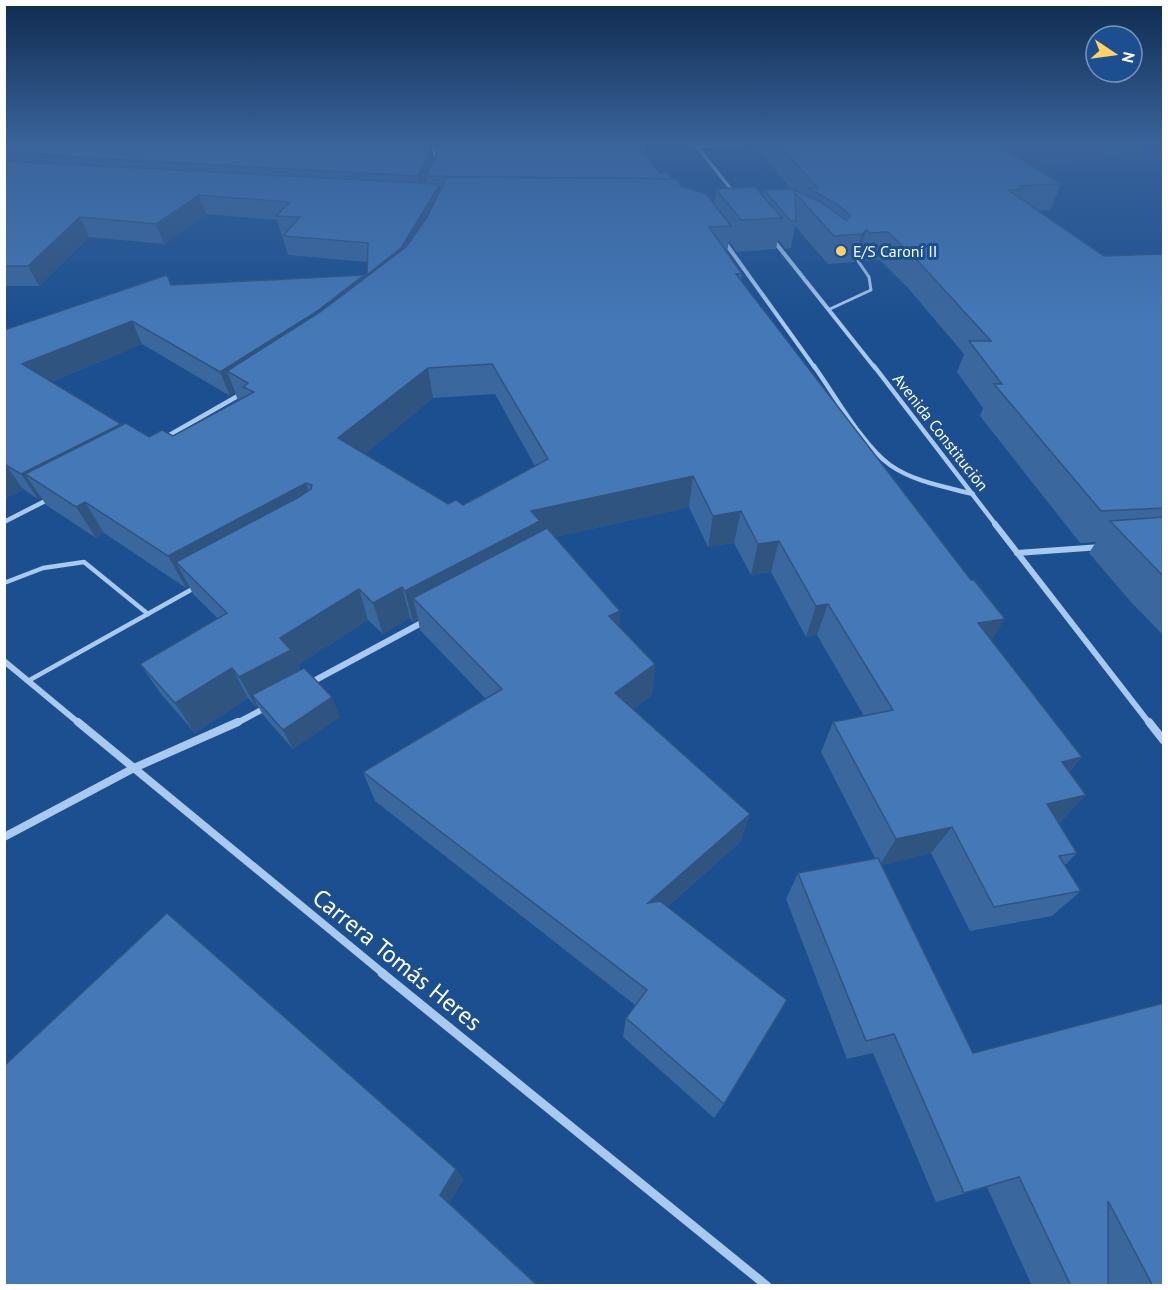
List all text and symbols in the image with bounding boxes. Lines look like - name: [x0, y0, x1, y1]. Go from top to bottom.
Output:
- north arrow: [1084, 24, 1144, 84]
- text: N: [1118, 50, 1140, 65]
- place label: E/S Caroní II: [853, 241, 937, 261]
- marker: E/S Caroní II: [834, 244, 848, 258]
- street label: Avenida Constitución: [889, 369, 993, 495]
- street label: Carrera Tomás Heres: [306, 882, 488, 1037]

